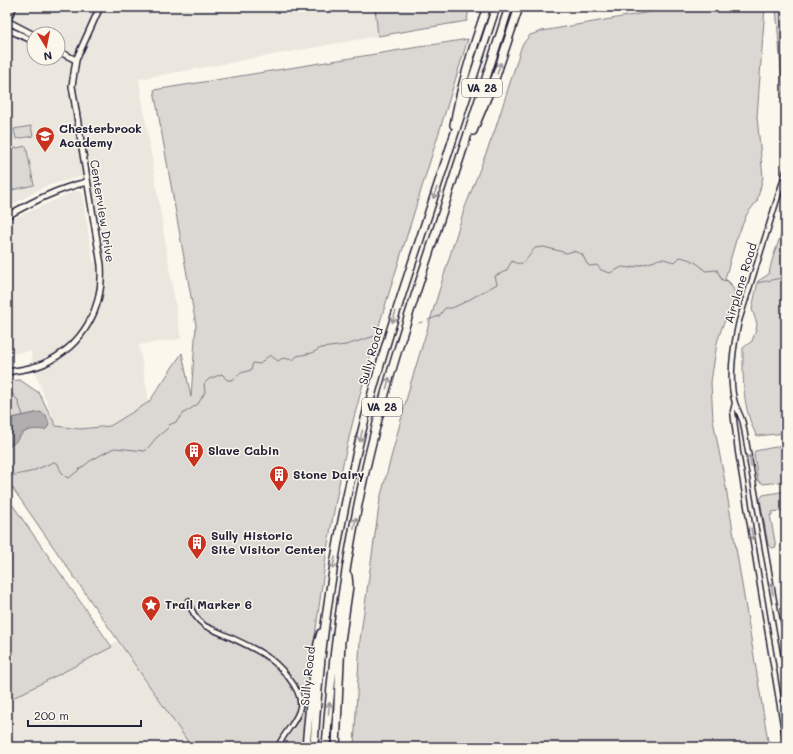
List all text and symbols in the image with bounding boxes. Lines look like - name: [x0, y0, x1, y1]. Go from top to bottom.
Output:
- north arrow: [26, 26, 66, 66]
- text: N: [42, 48, 53, 64]
- one-way arrow: [496, 62, 503, 75]
- road number: VA 28: [462, 79, 502, 97]
- place label: Chesterbrook Academy: [59, 120, 142, 150]
- school or university icon: Chesterbrook Academy: [34, 125, 56, 153]
- street label: Centerview Drive: [87, 158, 119, 263]
- one-way arrow: [431, 187, 438, 200]
- street label: Airplane Road: [720, 240, 760, 325]
- one-way arrow: [390, 310, 398, 322]
- street label: Sully Road: [354, 325, 386, 386]
- one-way arrow: [385, 377, 392, 390]
- road number: VA 28: [362, 398, 402, 416]
- one-way arrow: [356, 429, 364, 442]
- building icon: Slave Cabin: [183, 440, 205, 468]
- place label: Slave Cabin: [208, 442, 279, 458]
- one-way arrow: [746, 455, 754, 468]
- building icon: Stone Dairy: [268, 464, 290, 492]
- place label: Stone Dairy: [293, 466, 365, 482]
- one-way arrow: [351, 517, 359, 530]
- place label: Sully Historic Site Visitor Center: [211, 527, 326, 557]
- one-way arrow: [748, 527, 756, 540]
- building icon: Sully Historic Site Visitor Center: [186, 532, 208, 560]
- one-way arrow: [330, 556, 338, 569]
- one-way arrow: [768, 583, 776, 596]
- place icon: Trail Marker 6: [140, 594, 162, 622]
- place label: Trail Marker 6: [165, 596, 252, 612]
- street label: Sully Road: [296, 645, 318, 706]
- scale bar: [28, 702, 141, 728]
- one-way arrow: [325, 702, 333, 715]
- text: 200 m: [34, 707, 69, 723]

